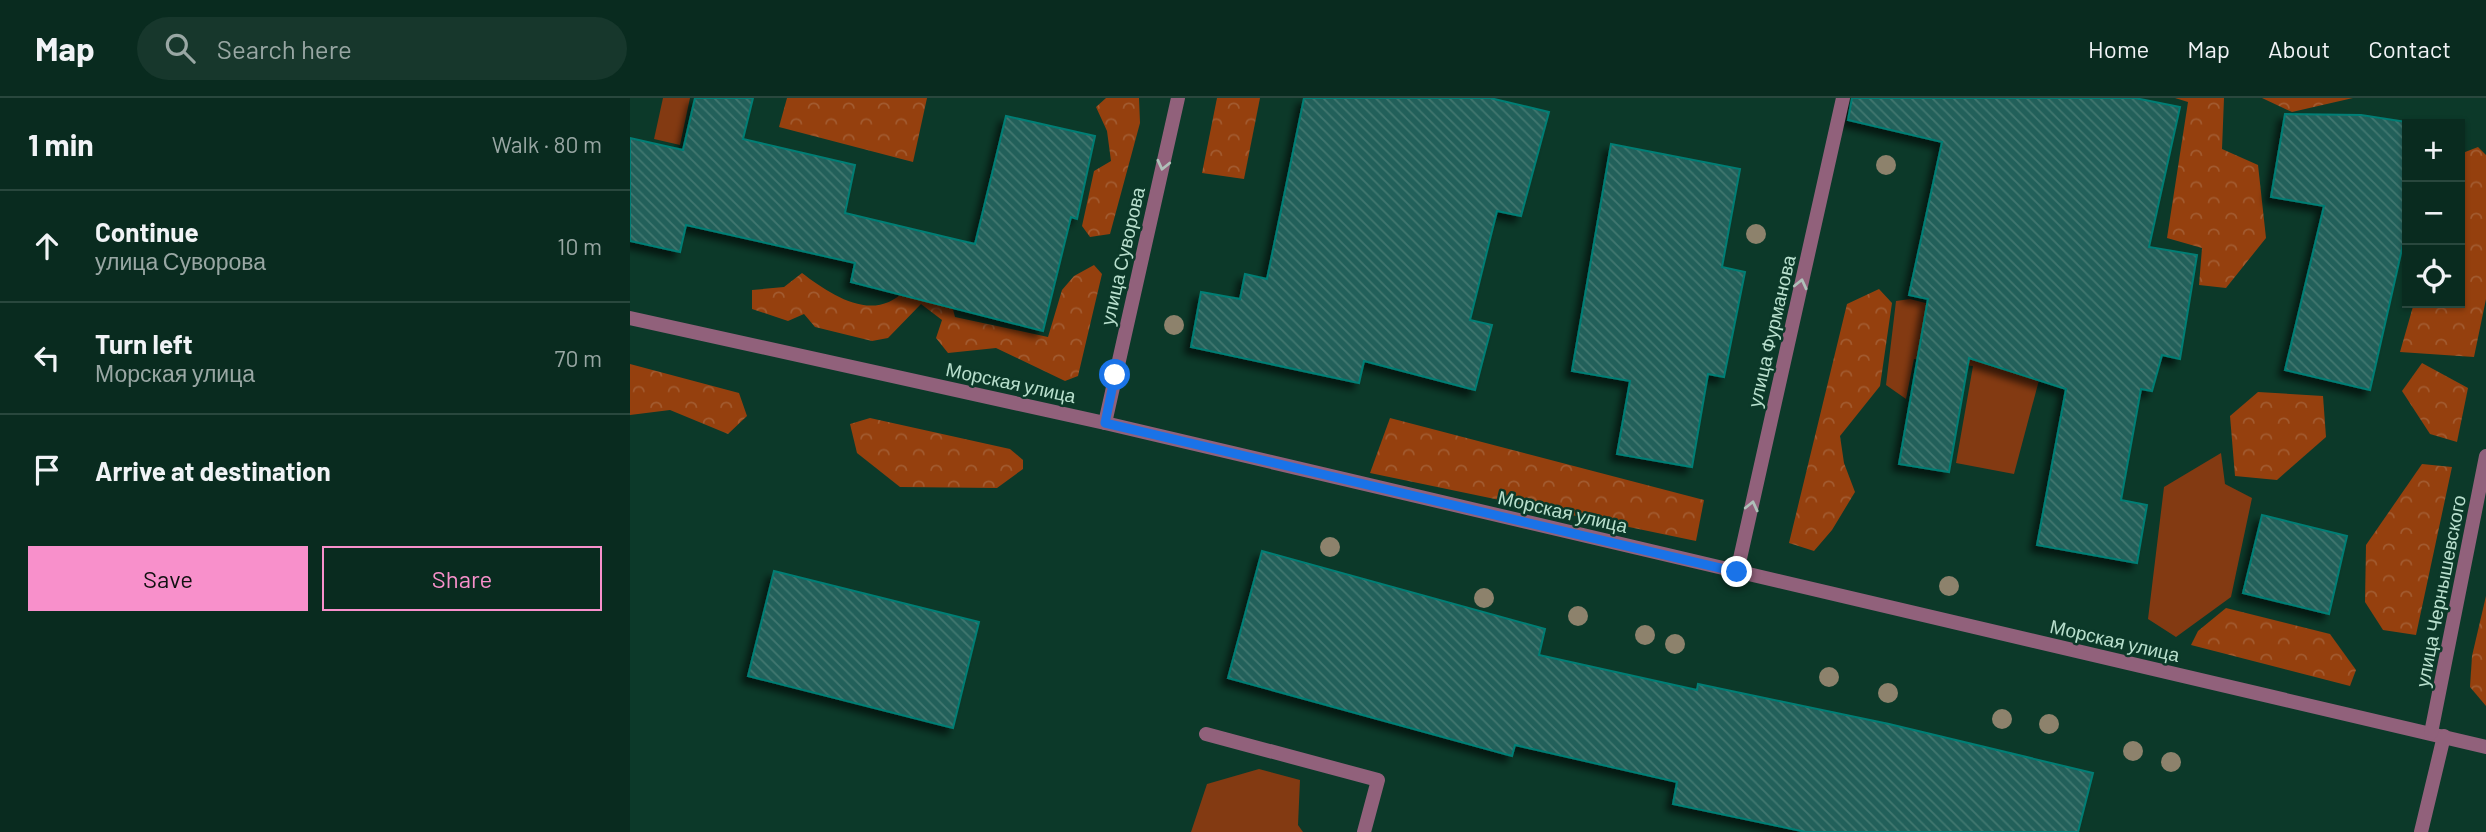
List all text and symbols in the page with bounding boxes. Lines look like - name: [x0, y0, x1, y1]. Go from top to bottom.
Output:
- search box: [137, 17, 627, 80]
- text: Map: [35, 28, 95, 68]
- icon: search: [161, 29, 199, 67]
- text: Search here: [217, 33, 352, 64]
- text: Home: [2088, 34, 2149, 63]
- text: Map: [2187, 34, 2230, 63]
- text: About: [2268, 34, 2330, 63]
- text: Contact: [2368, 34, 2451, 63]
- map controls: [2402, 119, 2465, 308]
- button: +: [2402, 119, 2465, 182]
- text: 1 min: [28, 126, 94, 162]
- text: Walk · 80 m: [492, 130, 602, 158]
- one-way arrow: [1157, 158, 1171, 170]
- button: −: [2402, 182, 2465, 245]
- street label: улица Суворова: [1095, 184, 1149, 327]
- text: Continue: [95, 216, 199, 247]
- icon: ahead: [28, 227, 66, 265]
- text: 10 m: [557, 232, 602, 260]
- button: locate: [2402, 245, 2465, 308]
- text: улица Суворова: [95, 247, 266, 275]
- street label: улица Фурманова: [1742, 252, 1800, 409]
- one-way arrow: [1793, 278, 1808, 290]
- text: Turn left: [95, 328, 193, 359]
- icon: left: [28, 339, 66, 377]
- text: 70 m: [555, 344, 602, 372]
- street label: Морская улица: [944, 357, 1079, 407]
- text: Морская улица: [95, 359, 255, 387]
- route start: [1099, 359, 1130, 390]
- icon: arrive: [28, 451, 66, 489]
- text: Arrive at destination: [95, 455, 331, 486]
- street label: Морская улица: [1496, 485, 1630, 537]
- street label: улица Чернышевского: [2410, 493, 2470, 689]
- one-way arrow: [1743, 500, 1758, 512]
- button: Save: [28, 546, 308, 611]
- button: Share: [322, 546, 602, 611]
- route end: [1721, 556, 1752, 587]
- street label: Морская улица: [2048, 614, 2182, 666]

